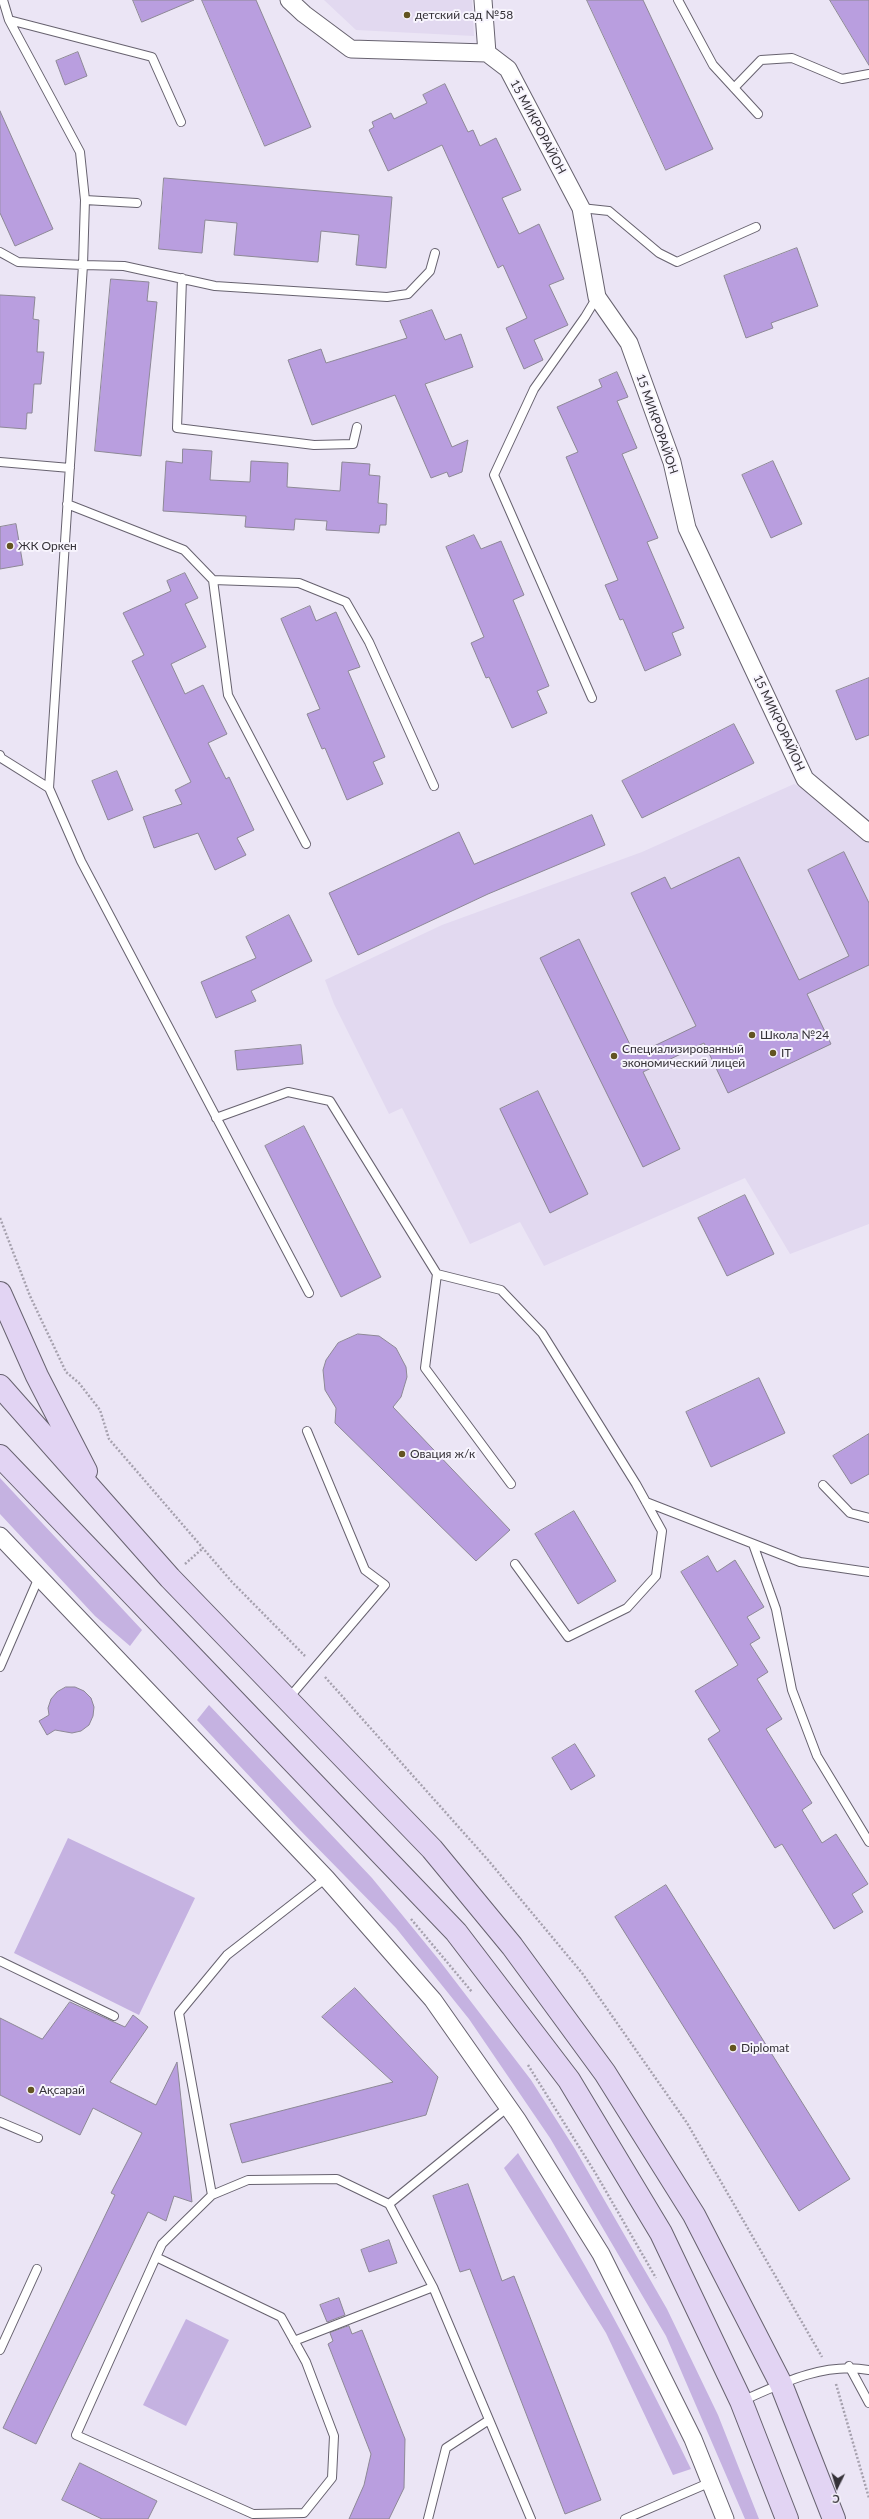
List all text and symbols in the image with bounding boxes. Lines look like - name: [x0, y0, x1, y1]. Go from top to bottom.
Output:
- place label: детский сад №58: [415, 8, 513, 22]
- marker: детский сад №58: [402, 10, 412, 20]
- street label: 15 МИКРОРАЙОН: [507, 77, 569, 177]
- street label: 15 МИКРОРАЙОН: [633, 372, 681, 476]
- place label: ЖК Оркен: [18, 539, 77, 553]
- marker: ЖК Оркен: [5, 541, 15, 551]
- street label: 15 МИКРОРАЙОН: [750, 672, 808, 774]
- place label: Школа №24: [760, 1028, 829, 1042]
- marker: Школа №24: [747, 1030, 757, 1040]
- place label: Специализированный экономический лицей: [622, 1042, 745, 1070]
- place label: IT: [781, 1046, 791, 1060]
- marker: IT: [768, 1048, 778, 1058]
- marker: Специализированный экономический лицей: [609, 1051, 619, 1061]
- place label: Овация ж/к: [410, 1447, 475, 1461]
- marker: Овация ж/к: [397, 1449, 407, 1459]
- place label: Diplomat: [741, 2041, 789, 2055]
- marker: Diplomat: [728, 2043, 738, 2053]
- place label: Ақсарай: [39, 2083, 85, 2097]
- marker: Ақсарай: [26, 2085, 36, 2095]
- north arrow: [817, 2467, 857, 2507]
- text: С: [832, 2493, 840, 2506]

